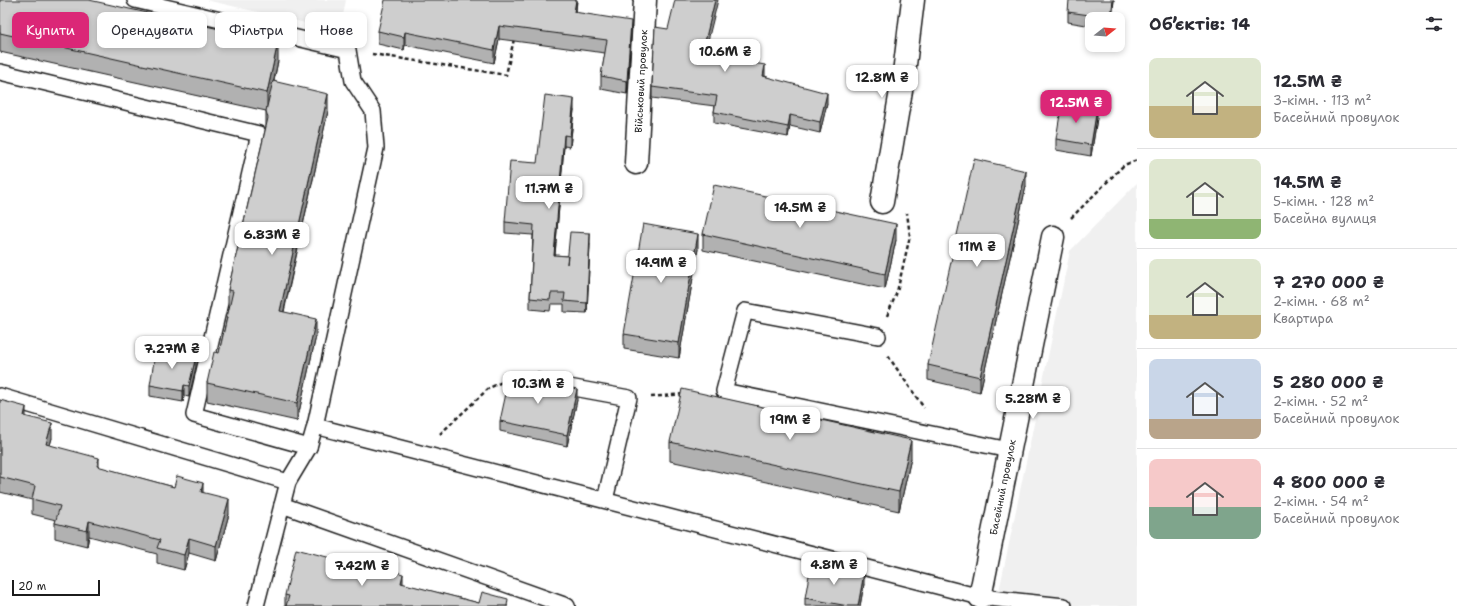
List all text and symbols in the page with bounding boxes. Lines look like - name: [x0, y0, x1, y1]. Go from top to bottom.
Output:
- chip: Купити: [12, 12, 89, 48]
- chip: Орендувати: [97, 12, 207, 48]
- chip: Фільтри: [215, 12, 297, 48]
- chip: Нове: [305, 12, 367, 48]
- north arrow: [1085, 12, 1125, 52]
- map controls: [1085, 12, 1125, 52]
- text: Об’єктів: 14: [1149, 13, 1250, 35]
- icon: filters: [1423, 13, 1445, 35]
- street label: Військовий провулок: [632, 29, 650, 133]
- pin: 10.6M ₴: [688, 39, 762, 73]
- text: 10.6M ₴: [698, 43, 752, 60]
- pin: 12.8M ₴: [845, 65, 919, 99]
- text: 12.8M ₴: [855, 69, 909, 86]
- text: 12.5M ₴: [1273, 70, 1342, 92]
- icon: home: [1181, 74, 1229, 122]
- pin: 12.5M ₴: [1039, 90, 1113, 124]
- text: 3-кімн. · 113 m²: [1273, 92, 1372, 109]
- text: 12.5M ₴: [1049, 94, 1103, 111]
- text: Басейний провулок: [1273, 109, 1399, 126]
- text: 14.5M ₴: [1273, 171, 1342, 193]
- icon: home: [1181, 175, 1229, 223]
- pin: 11.7M ₴: [512, 176, 586, 210]
- text: 11.7M ₴: [525, 180, 573, 197]
- text: 5-кімн. · 128 m²: [1273, 193, 1374, 210]
- pin: 14.5M ₴: [763, 195, 837, 229]
- text: 14.5M ₴: [774, 199, 826, 216]
- text: Басейна вулиця: [1273, 210, 1377, 227]
- pin: 6.83M ₴: [235, 222, 309, 256]
- text: 6.83M ₴: [243, 226, 301, 243]
- pin: 11M ₴: [949, 234, 1005, 268]
- text: 11M ₴: [958, 238, 996, 255]
- pin: 14.9M ₴: [624, 250, 698, 284]
- text: 14.9M ₴: [635, 254, 687, 271]
- text: 7 270 000 ₴: [1273, 271, 1384, 293]
- icon: home: [1181, 275, 1229, 323]
- text: 2-кімн. · 68 m²: [1273, 293, 1370, 310]
- text: Квартира: [1273, 310, 1333, 327]
- pin: 7.27M ₴: [135, 336, 209, 370]
- text: 7.27M ₴: [144, 340, 200, 357]
- pin: 10.3M ₴: [501, 371, 575, 405]
- text: 5 280 000 ₴: [1273, 371, 1384, 393]
- text: 10.3M ₴: [511, 375, 565, 392]
- icon: home: [1181, 375, 1229, 423]
- pin: 5.28M ₴: [996, 386, 1070, 420]
- text: 5.28M ₴: [1005, 390, 1061, 407]
- text: 2-кімн. · 52 m²: [1273, 393, 1368, 410]
- pin: 19M ₴: [762, 407, 818, 441]
- text: Басейний провулок: [1273, 410, 1399, 427]
- text: 19M ₴: [769, 411, 811, 428]
- street label: Басейний провулок: [987, 438, 1019, 536]
- text: 4 800 000 ₴: [1273, 471, 1385, 493]
- icon: home: [1181, 475, 1229, 523]
- text: 2-кімн. · 54 m²: [1273, 493, 1369, 510]
- text: Басейний провулок: [1273, 510, 1399, 527]
- pin: 4.8M ₴: [801, 552, 867, 586]
- pin: 7.42M ₴: [325, 553, 399, 587]
- text: 4.8M ₴: [810, 556, 858, 573]
- text: 7.42M ₴: [334, 557, 390, 574]
- scale bar: [12, 578, 100, 597]
- text: 20 m: [18, 579, 46, 594]

